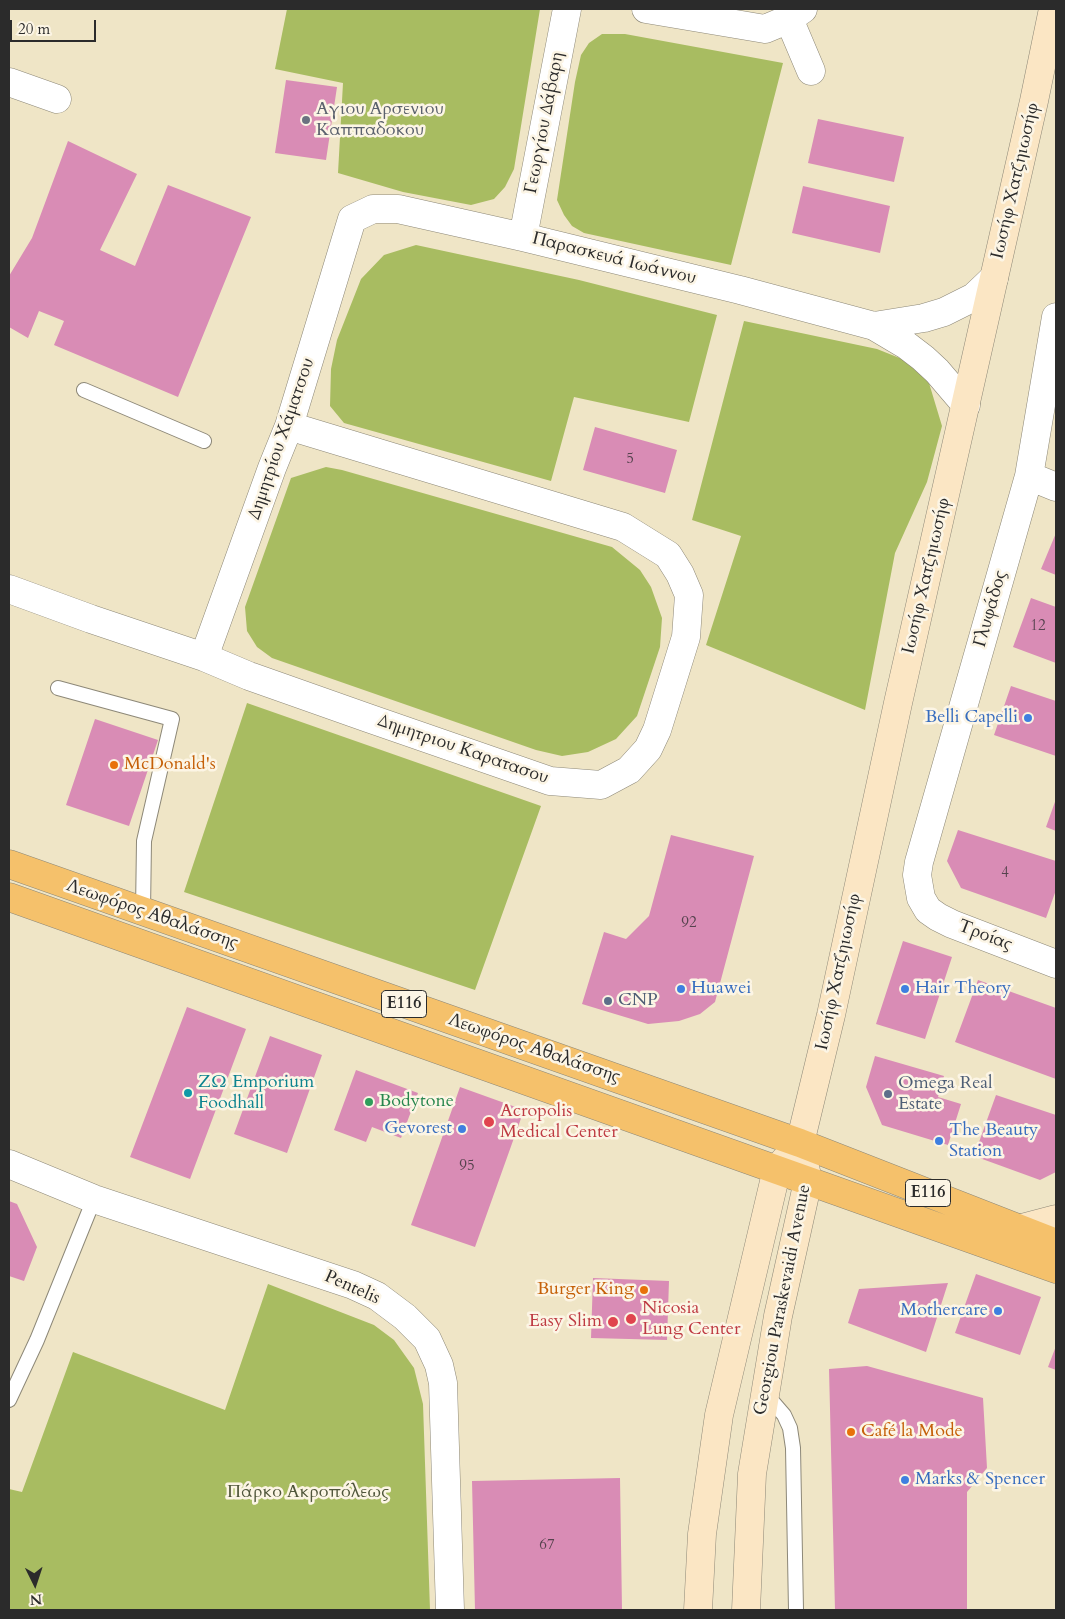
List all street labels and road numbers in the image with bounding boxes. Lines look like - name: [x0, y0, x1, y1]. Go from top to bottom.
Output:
- street label: Γεωργίου Δάβαρη: [521, 50, 569, 196]
- street label: Ιωσήφ Χατζηιωσήφ: [988, 101, 1044, 261]
- street label: Παρασκευά Ιωάννου: [530, 228, 698, 290]
- street label: Δημητρίου Χάματσου: [244, 355, 320, 523]
- street label: Ιωσήφ Χατζηιωσήφ: [899, 496, 955, 656]
- street label: Γλυφάδος: [970, 568, 1012, 650]
- street label: Δημητριου Καρατασου: [375, 711, 551, 789]
- street label: Λεωφόρος Αθαλάσσης: [63, 875, 241, 955]
- street label: Ιωσήφ Χατζηιωσήφ: [812, 892, 866, 1052]
- street label: Τροίας: [955, 916, 1015, 956]
- road number: E116: [382, 991, 426, 1018]
- street label: Λεωφόρος Αθαλάσσης: [445, 1009, 623, 1089]
- road number: E116: [906, 1180, 950, 1206]
- street label: Georgiou Paraskevaidi Avenue: [750, 1183, 816, 1417]
- street label: Pentelis: [321, 1266, 383, 1310]

